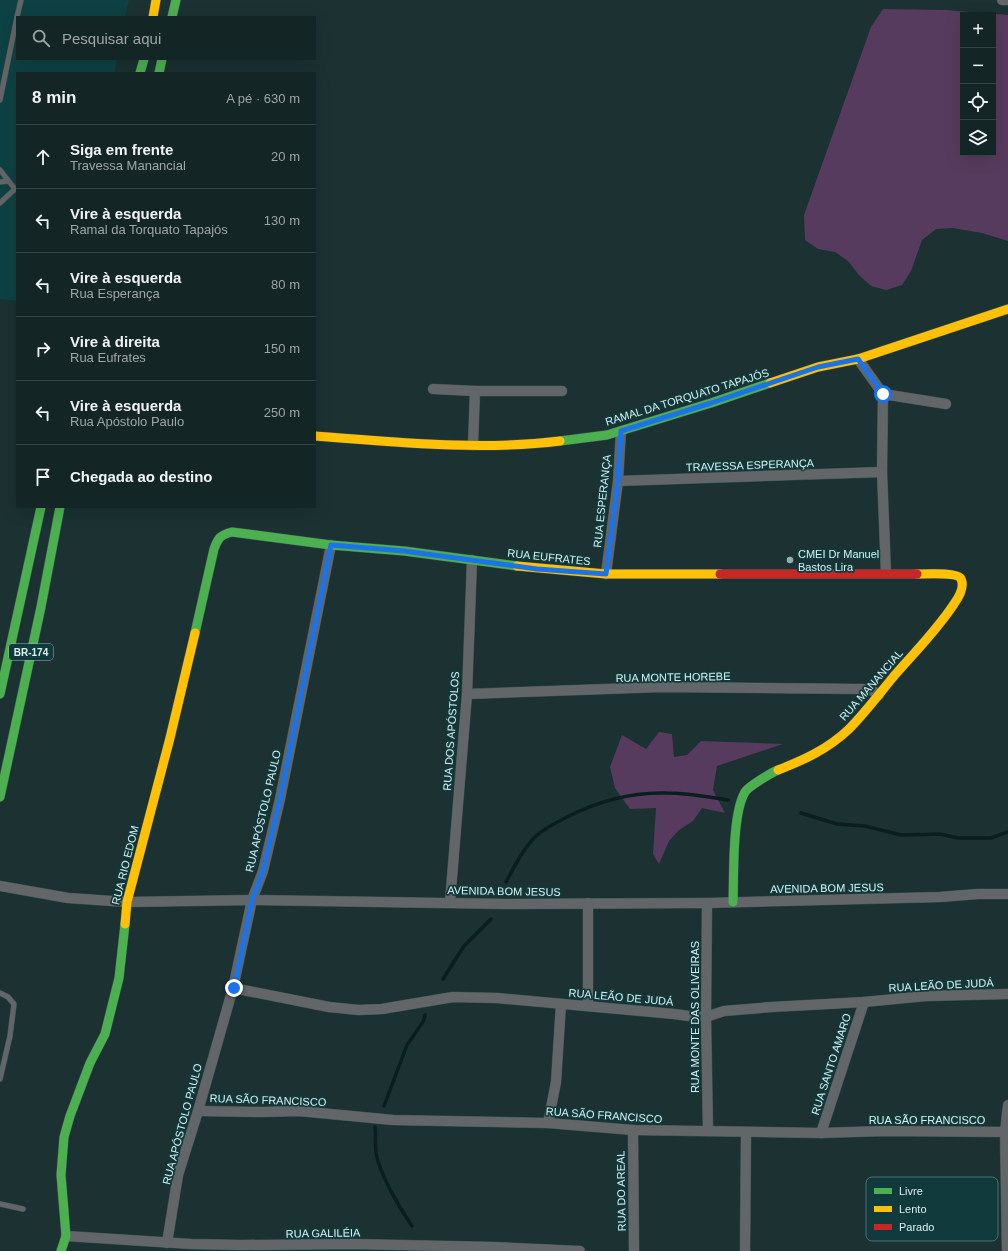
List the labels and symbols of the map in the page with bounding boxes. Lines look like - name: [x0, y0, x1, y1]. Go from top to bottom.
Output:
- street label: RAMAL DA TORQUATO TAPAJÓS: [604, 366, 770, 428]
- route start: [874, 385, 892, 403]
- street label: RUA ESPERANÇA: [591, 453, 613, 548]
- street label: TRAVESSA ESPERANÇA: [686, 457, 815, 473]
- street label: RUA EUFRATES: [507, 547, 591, 567]
- place label: CMEI Dr Manuel Bastos Lira: [798, 548, 879, 573]
- marker: CMEI Dr Manuel Bastos Lira: [785, 555, 795, 565]
- road number: BR-174: [9, 644, 53, 660]
- street label: RUA MANANCIAL: [837, 647, 905, 723]
- street label: RUA MONTE HOREBE: [615, 670, 731, 684]
- street label: RUA DOS APÓSTOLOS: [441, 671, 461, 791]
- street label: RUA APÓSTOLO PAULO: [243, 748, 283, 873]
- street label: RUA RIO EDOM: [109, 824, 141, 906]
- street label: AVENIDA BOM JESUS: [770, 881, 884, 895]
- street label: AVENIDA BOM JESUS: [447, 884, 561, 898]
- street label: RUA MONTE DAS OLIVEIRAS: [689, 941, 701, 1093]
- street label: RUA LEÃO DE JUDÁ: [888, 976, 994, 994]
- route end: [225, 979, 243, 997]
- street label: RUA LEÃO DE JUDÁ: [568, 986, 675, 1008]
- street label: RUA SANTO AMARO: [809, 1011, 853, 1116]
- street label: RUA APÓSTOLO PAULO: [160, 1062, 204, 1186]
- street label: RUA SÃO FRANCISCO: [209, 1092, 327, 1108]
- street label: RUA SÃO FRANCISCO: [545, 1105, 663, 1125]
- street label: RUA SÃO FRANCISCO: [869, 1114, 986, 1126]
- street label: RUA DO AREAL: [614, 1151, 628, 1231]
- legend: [866, 1177, 998, 1241]
- text: Livre: [899, 1185, 923, 1197]
- text: Lento: [899, 1203, 927, 1215]
- text: Parado: [899, 1221, 934, 1233]
- street label: RUA GALILÉIA: [286, 1226, 361, 1240]

